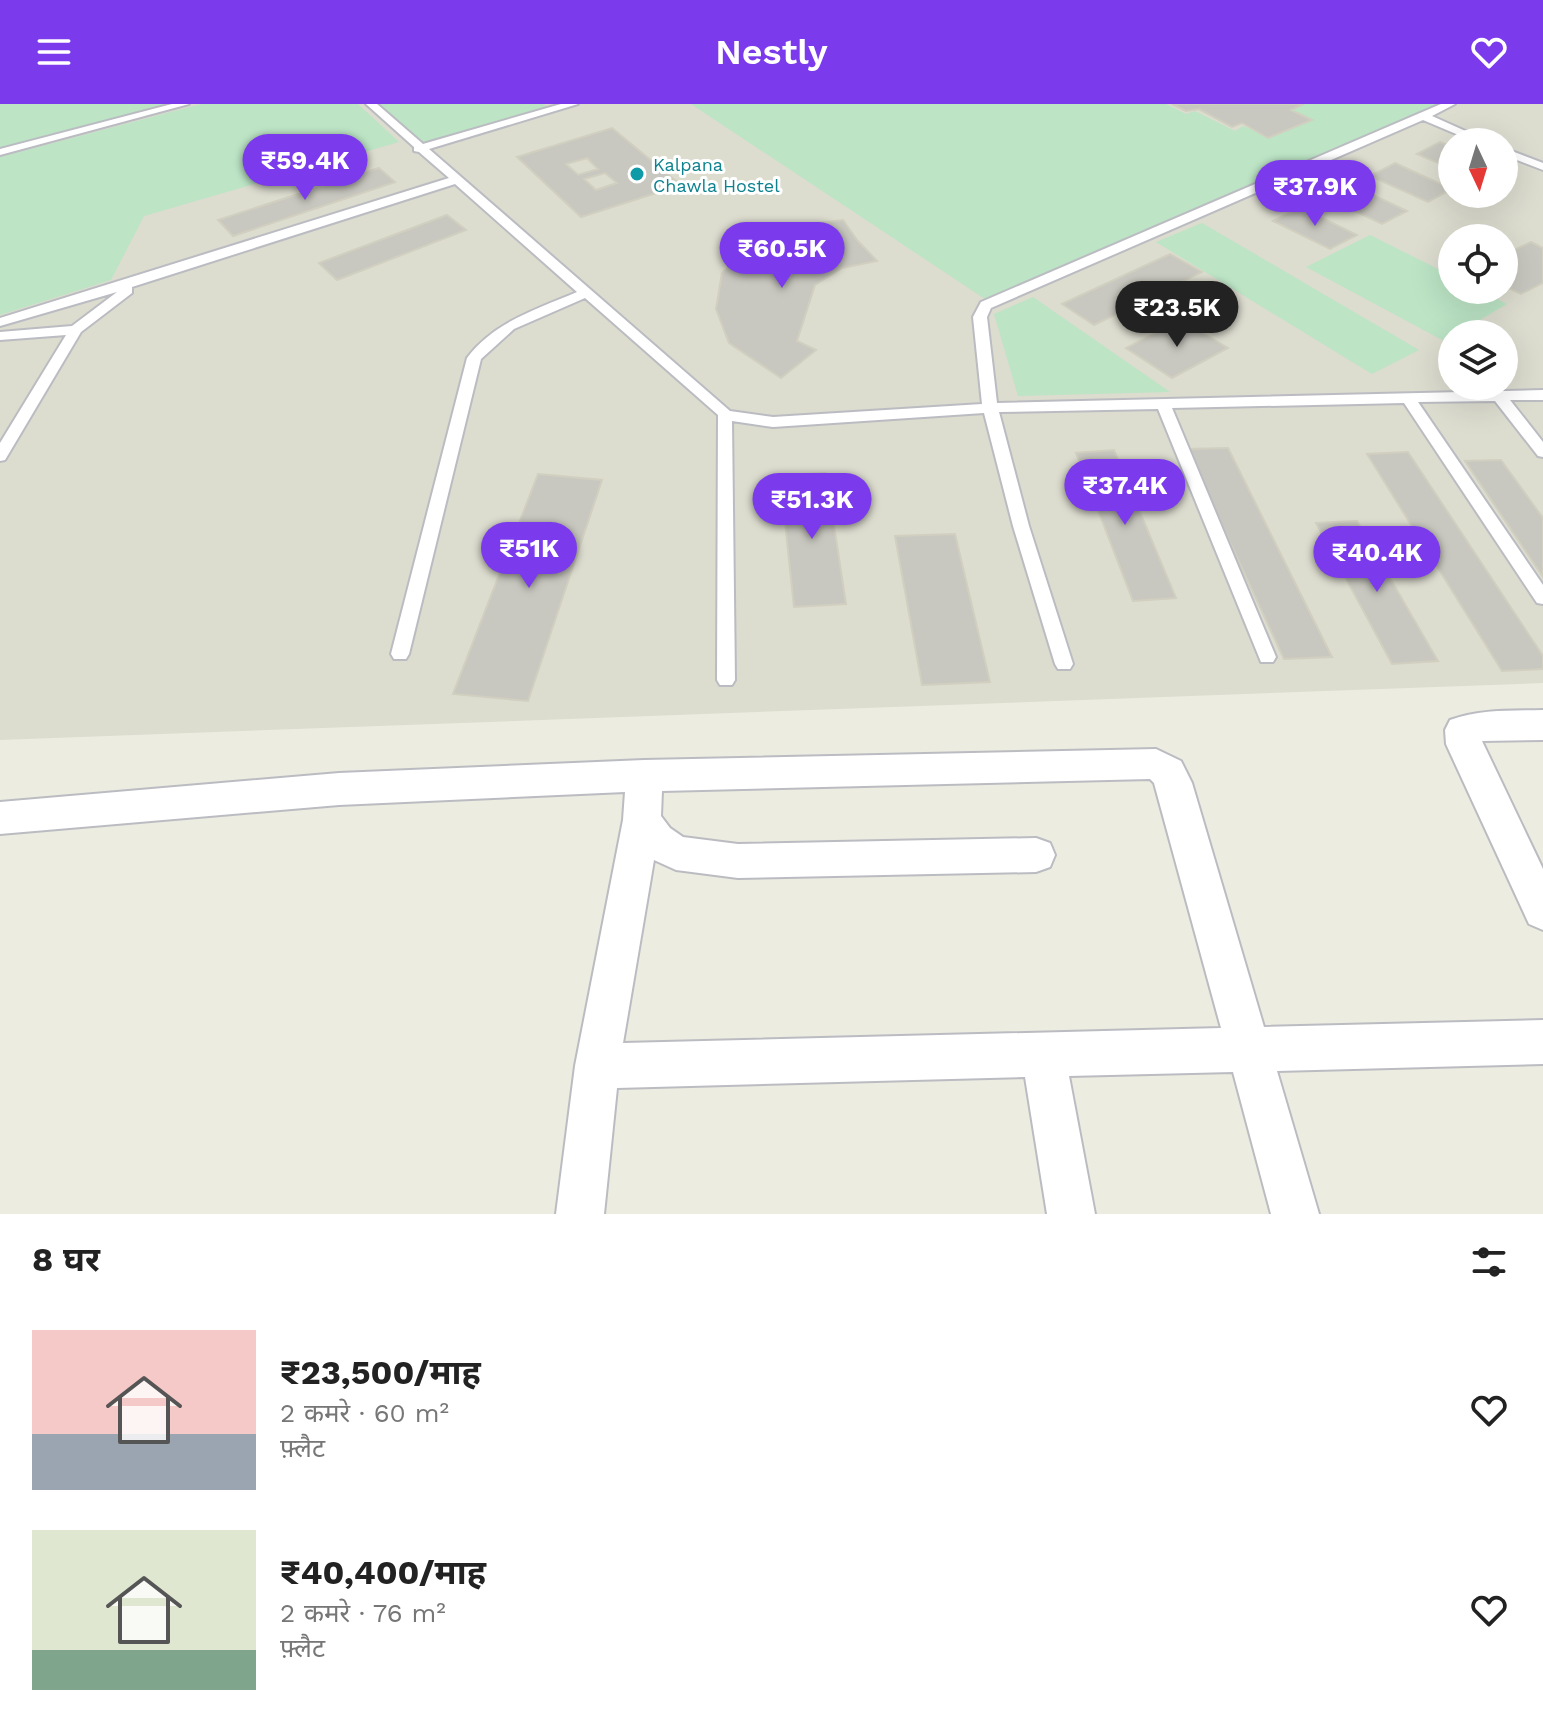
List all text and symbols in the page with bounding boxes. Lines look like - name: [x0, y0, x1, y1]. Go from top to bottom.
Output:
- icon: menu: [32, 30, 76, 74]
- icon: heart: [1467, 30, 1511, 74]
- text: Nestly: [715, 31, 828, 73]
- north arrow: [1438, 128, 1518, 208]
- map controls: [1438, 128, 1518, 400]
- pin: ₹59.4K: [240, 134, 370, 202]
- text: ₹59.4K: [261, 145, 349, 175]
- place label: Kalpana Chawla Hostel: [653, 154, 780, 196]
- pin: ₹37.9K: [1250, 160, 1380, 228]
- marker: Kalpana Chawla Hostel: [628, 165, 646, 183]
- text: ₹37.9K: [1273, 171, 1357, 201]
- pin: ₹60.5K: [717, 222, 847, 290]
- button: locate: [1438, 224, 1518, 304]
- text: ₹60.5K: [738, 233, 826, 263]
- pin: ₹23.5K: [1112, 281, 1242, 349]
- text: ₹23.5K: [1133, 292, 1221, 322]
- button: layers: [1438, 320, 1518, 400]
- pin: ₹37.4K: [1060, 459, 1190, 527]
- text: ₹37.4K: [1082, 470, 1168, 500]
- pin: ₹51.3K: [747, 473, 877, 541]
- text: ₹51.3K: [771, 484, 853, 514]
- pin: ₹51K: [482, 522, 576, 590]
- pin: ₹40.4K: [1312, 526, 1442, 594]
- text: ₹51K: [499, 533, 559, 563]
- text: ₹40.4K: [1331, 537, 1423, 567]
- text: 8 घर: [32, 1239, 100, 1279]
- icon: filters: [1467, 1240, 1511, 1284]
- text: ₹23,500/माह: [280, 1352, 481, 1392]
- icon: home: [96, 1362, 192, 1458]
- icon: heart: [1467, 1388, 1511, 1432]
- text: 2 कमरे · 60 m²: [280, 1398, 449, 1428]
- text: फ़्लैट: [280, 1433, 325, 1463]
- text: ₹40,400/माह: [280, 1552, 486, 1592]
- icon: home: [96, 1562, 192, 1658]
- icon: heart: [1467, 1588, 1511, 1632]
- text: 2 कमरे · 76 m²: [280, 1598, 446, 1628]
- text: फ़्लैट: [280, 1633, 325, 1663]

